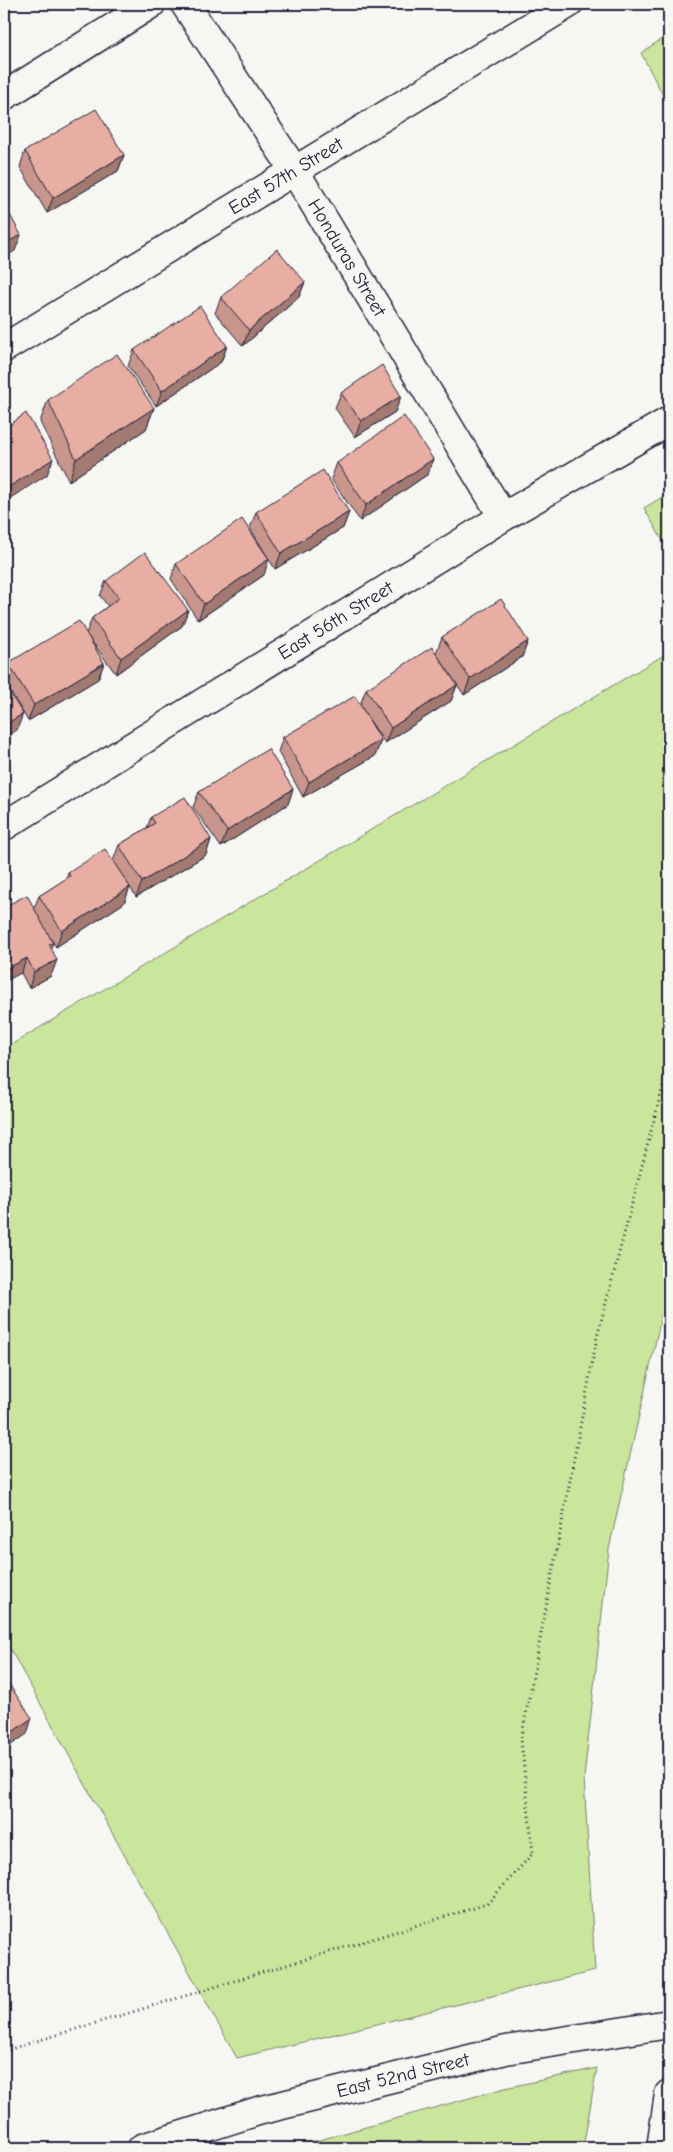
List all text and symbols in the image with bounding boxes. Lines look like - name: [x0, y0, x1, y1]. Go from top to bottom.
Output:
- street label: East 57th Street: [225, 133, 347, 219]
- street label: Honduras Street: [303, 195, 391, 321]
- street label: East 56th Street: [274, 576, 398, 665]
- street label: East 52nd Street: [334, 2048, 472, 2102]

